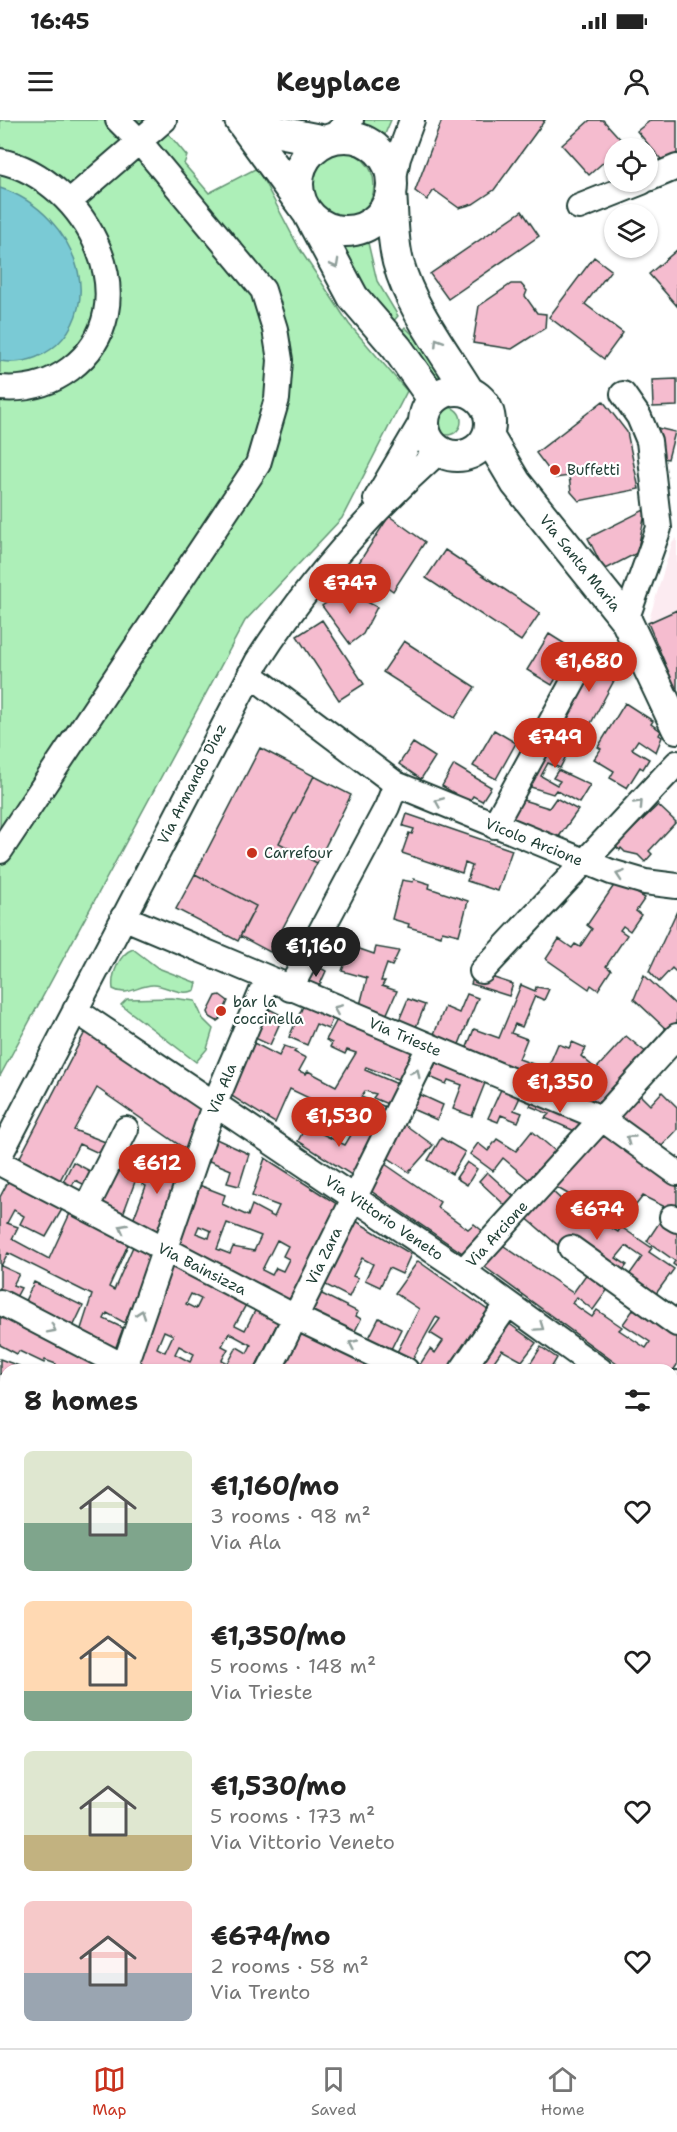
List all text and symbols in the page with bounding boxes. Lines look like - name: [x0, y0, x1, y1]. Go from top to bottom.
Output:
- text: 16:45: [30, 7, 90, 36]
- text: Keyplace: [276, 63, 401, 100]
- icon: menu: [24, 65, 57, 98]
- icon: person: [620, 65, 653, 98]
- map controls: [604, 138, 658, 258]
- button: locate: [604, 138, 658, 192]
- button: layers: [604, 204, 658, 258]
- one-way arrow: [328, 258, 339, 268]
- one-way arrow: [434, 338, 446, 348]
- place label: Buffetti: [567, 460, 620, 480]
- marker: Buffetti: [548, 463, 562, 477]
- street label: Via Santa Maria: [535, 510, 626, 616]
- pin: €747: [314, 564, 386, 615]
- text: €747: [323, 570, 377, 596]
- pin: €1,680: [540, 642, 638, 693]
- text: €1,680: [555, 648, 623, 674]
- pin: €749: [519, 718, 591, 769]
- street label: Via Armando Diaz: [153, 720, 231, 848]
- text: €749: [528, 724, 582, 750]
- one-way arrow: [434, 797, 445, 809]
- one-way arrow: [632, 800, 643, 810]
- street label: Vicolo Arcione: [482, 813, 586, 871]
- place label: Carrefour: [264, 843, 333, 863]
- marker: Carrefour: [245, 846, 259, 860]
- one-way arrow: [615, 869, 626, 882]
- pin: €1,160: [267, 927, 365, 978]
- text: €1,160: [285, 933, 347, 959]
- place label: bar la coccinella: [233, 992, 304, 1029]
- marker: bar la coccinella: [214, 1004, 228, 1018]
- one-way arrow: [332, 1004, 343, 1016]
- street label: Via Trieste: [366, 1013, 444, 1061]
- street label: Via Ala: [203, 1060, 241, 1117]
- pin: €1,350: [511, 1063, 609, 1114]
- one-way arrow: [409, 1068, 421, 1079]
- text: €1,350: [527, 1069, 593, 1095]
- pin: €1,530: [290, 1097, 388, 1148]
- text: €1,530: [305, 1103, 373, 1129]
- one-way arrow: [625, 1135, 636, 1146]
- pin: €612: [121, 1144, 193, 1195]
- text: €612: [133, 1150, 181, 1176]
- street label: Via Vittorio Veneto: [321, 1171, 447, 1265]
- pin: €674: [561, 1190, 633, 1241]
- street label: Via Arcione: [462, 1196, 532, 1272]
- text: €674: [570, 1196, 624, 1222]
- street label: Via Zara: [301, 1223, 347, 1288]
- one-way arrow: [119, 1224, 129, 1235]
- street label: Via Bainsizza: [154, 1238, 250, 1300]
- one-way arrow: [134, 1309, 147, 1320]
- one-way arrow: [533, 1320, 544, 1331]
- one-way arrow: [46, 1321, 57, 1333]
- one-way arrow: [349, 1340, 360, 1352]
- text: 8 homes: [24, 1383, 138, 1418]
- icon: filters: [621, 1384, 654, 1417]
- text: €1,160/mo: [210, 1468, 339, 1503]
- icon: home: [72, 1475, 144, 1547]
- icon: heart: [621, 1495, 654, 1528]
- text: 3 rooms · 98 m²: [210, 1503, 371, 1529]
- text: Via Ala: [210, 1529, 281, 1555]
- text: €1,350/mo: [210, 1618, 346, 1653]
- icon: home: [72, 1625, 144, 1697]
- icon: heart: [621, 1645, 654, 1678]
- text: 5 rooms · 148 m²: [210, 1653, 376, 1679]
- text: Via Trieste: [210, 1679, 313, 1705]
- text: €1,530/mo: [210, 1768, 347, 1803]
- icon: home: [72, 1775, 144, 1847]
- icon: heart: [621, 1795, 654, 1828]
- text: 5 rooms · 173 m²: [210, 1803, 375, 1829]
- text: Via Vittorio Veneto: [210, 1829, 395, 1855]
- text: €674/mo: [210, 1918, 331, 1953]
- icon: home: [72, 1925, 144, 1997]
- icon: heart: [621, 1945, 654, 1978]
- text: 2 rooms · 58 m²: [210, 1953, 369, 1979]
- text: Via Trento: [210, 1979, 310, 2005]
- tab: Map: [92, 2063, 126, 2120]
- tab: Saved: [311, 2063, 356, 2120]
- tab: Home: [541, 2063, 585, 2120]

